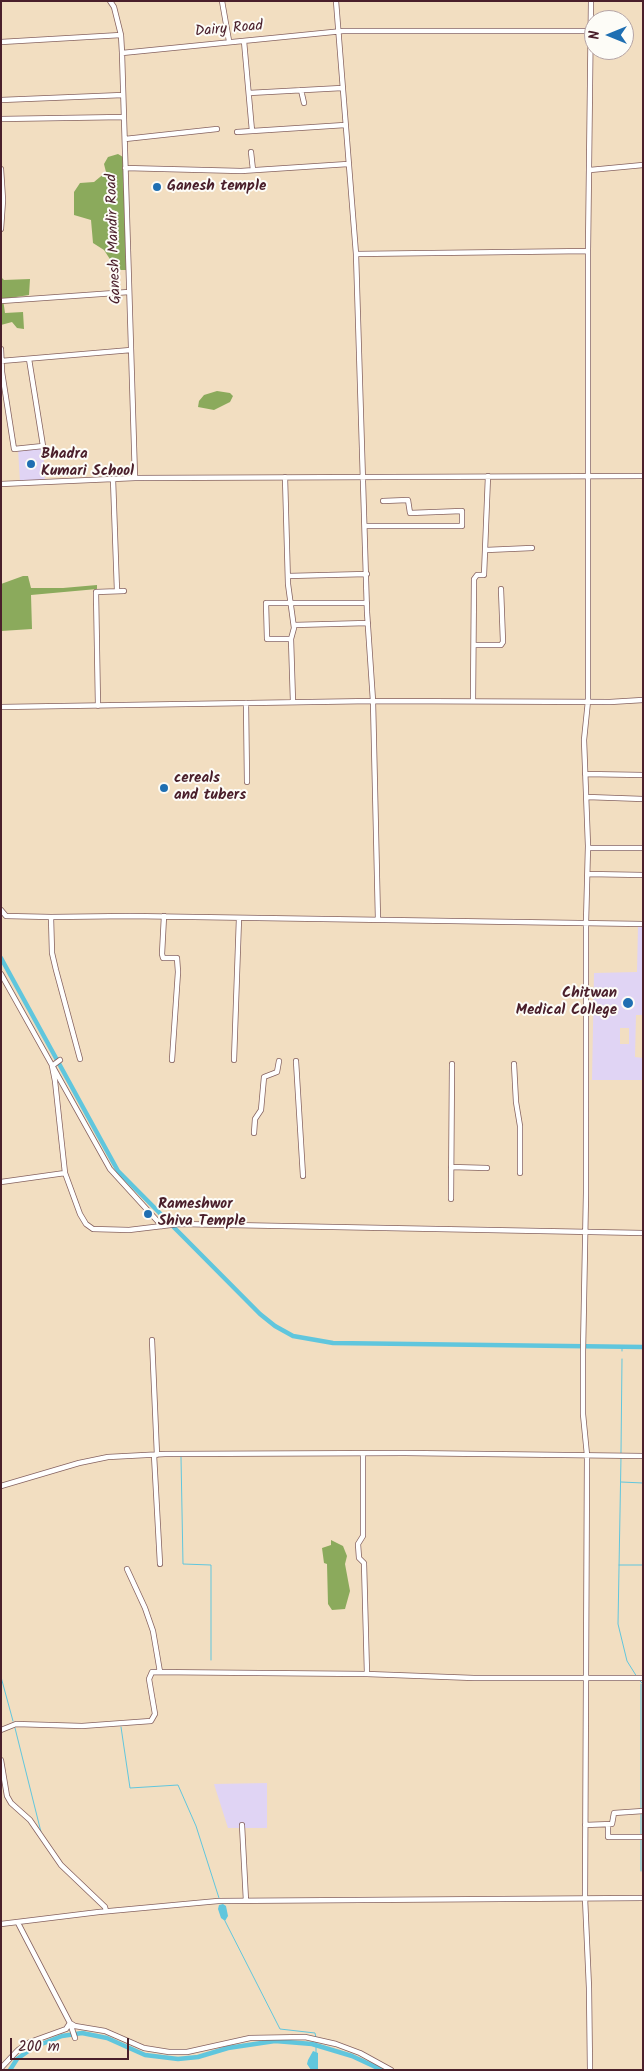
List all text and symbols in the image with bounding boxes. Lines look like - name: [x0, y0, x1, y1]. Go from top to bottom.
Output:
- north arrow: [584, 10, 634, 60]
- street label: Dairy Road: [194, 18, 264, 42]
- text: N: [584, 31, 606, 39]
- street label: Ganesh Mandir Road: [104, 174, 126, 304]
- place label: Ganesh temple: [167, 178, 266, 196]
- marker: Ganesh temple: [151, 181, 163, 193]
- place label: Bhadra Kumari School: [41, 446, 134, 481]
- marker: Bhadra Kumari School: [25, 458, 37, 470]
- place label: cereals and tubers: [174, 770, 246, 805]
- marker: cereals and tubers: [158, 782, 170, 794]
- place label: Chitwan Medical College: [516, 985, 617, 1020]
- marker: Chitwan Medical College: [621, 996, 635, 1010]
- place label: Rameshwor Shiva Temple: [158, 1196, 246, 1231]
- marker: Rameshwor Shiva Temple: [142, 1208, 154, 1220]
- scale bar: [12, 2028, 131, 2060]
- text: 200 m: [18, 2035, 60, 2059]

